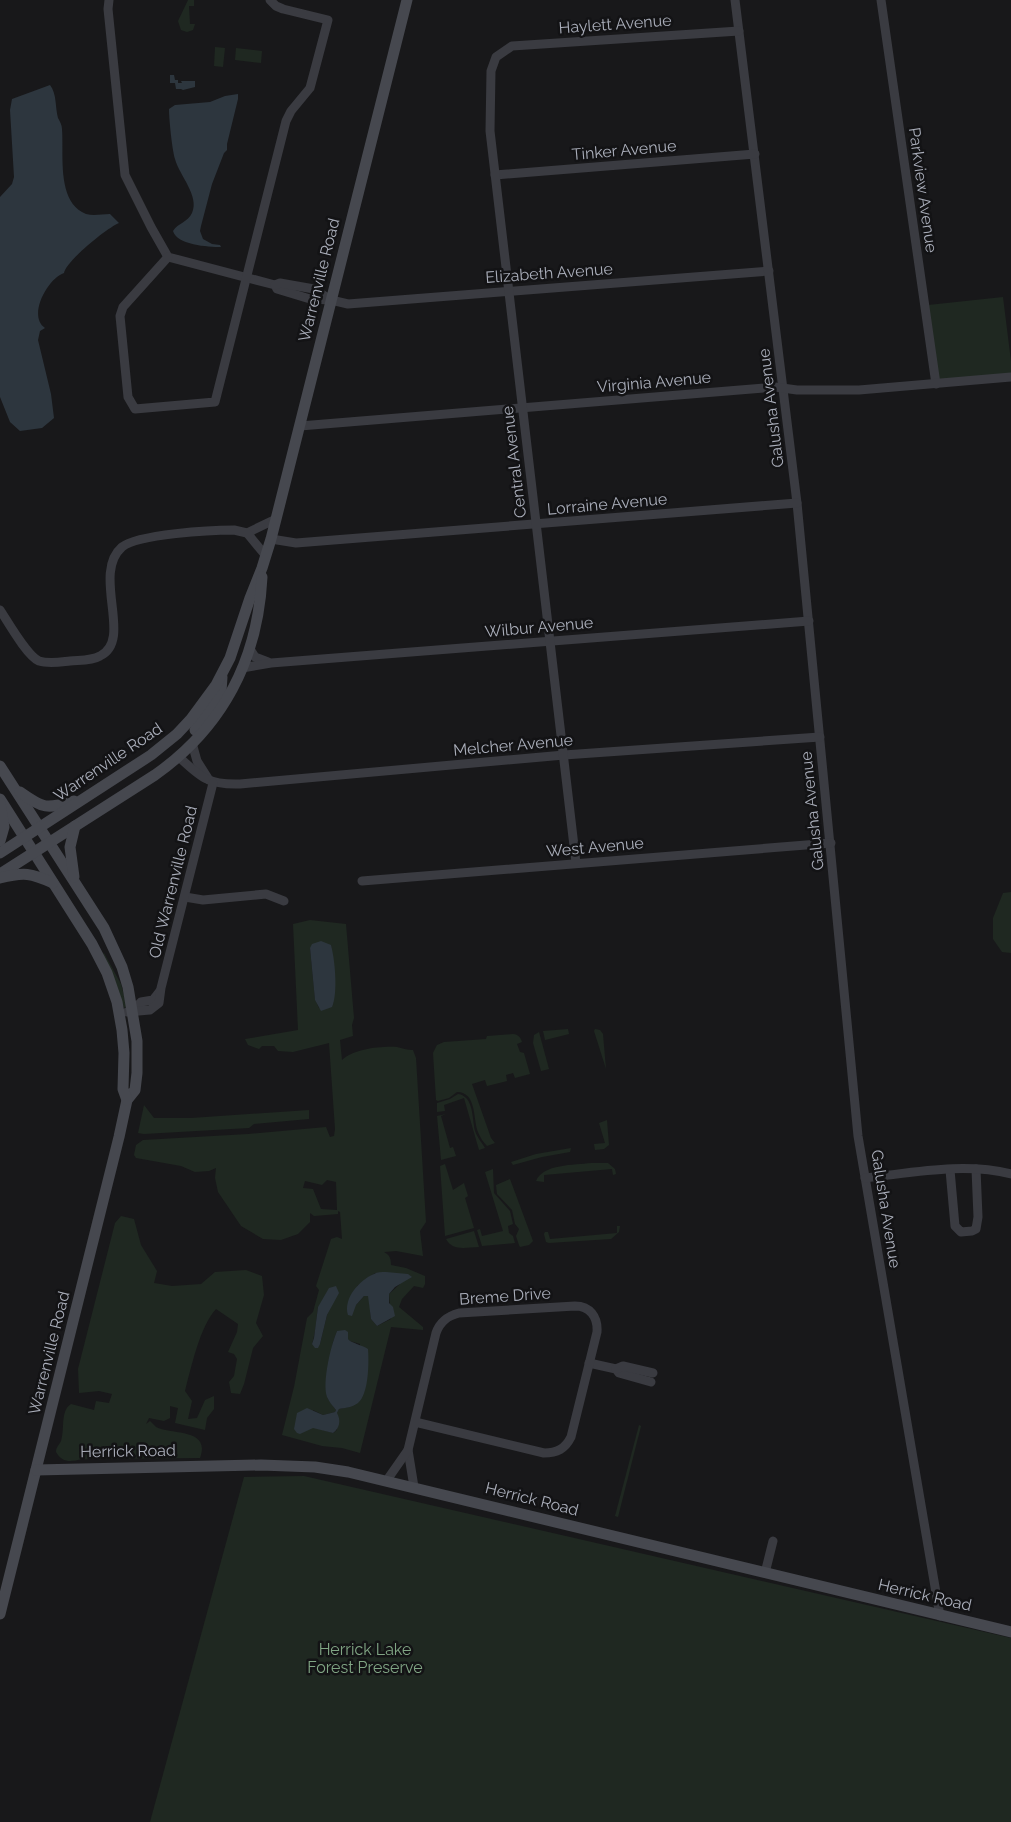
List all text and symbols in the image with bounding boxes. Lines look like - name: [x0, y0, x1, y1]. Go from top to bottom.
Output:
- street label: Haylett Avenue: [558, 11, 672, 37]
- street label: Parkview Avenue: [905, 126, 941, 254]
- street label: Tinker Avenue: [571, 136, 677, 164]
- street label: Warrenville Road: [294, 216, 344, 344]
- street label: Elizabeth Avenue: [485, 259, 613, 287]
- street label: Galusha Avenue: [754, 348, 788, 468]
- street label: Virginia Avenue: [596, 368, 712, 396]
- street label: Central Avenue: [498, 405, 530, 519]
- street label: Lorraine Avenue: [546, 489, 668, 519]
- street label: Wilbur Avenue: [484, 613, 594, 641]
- street label: Warrenville Road: [50, 719, 166, 805]
- street label: Melcher Avenue: [452, 730, 574, 760]
- street label: Galusha Avenue: [796, 751, 828, 871]
- street label: Old Warrenville Road: [145, 804, 201, 960]
- street label: West Avenue: [545, 833, 645, 861]
- street label: Galusha Avenue: [867, 1148, 905, 1270]
- street label: Breme Drive: [459, 1283, 551, 1309]
- street label: Warrenville Road: [24, 1289, 74, 1417]
- street label: Herrick Road: [80, 1441, 176, 1461]
- street label: Herrick Road: [483, 1478, 581, 1520]
- street label: Herrick Road: [876, 1575, 974, 1615]
- park label: Herrick Lake Forest Preserve: [307, 1640, 423, 1677]

